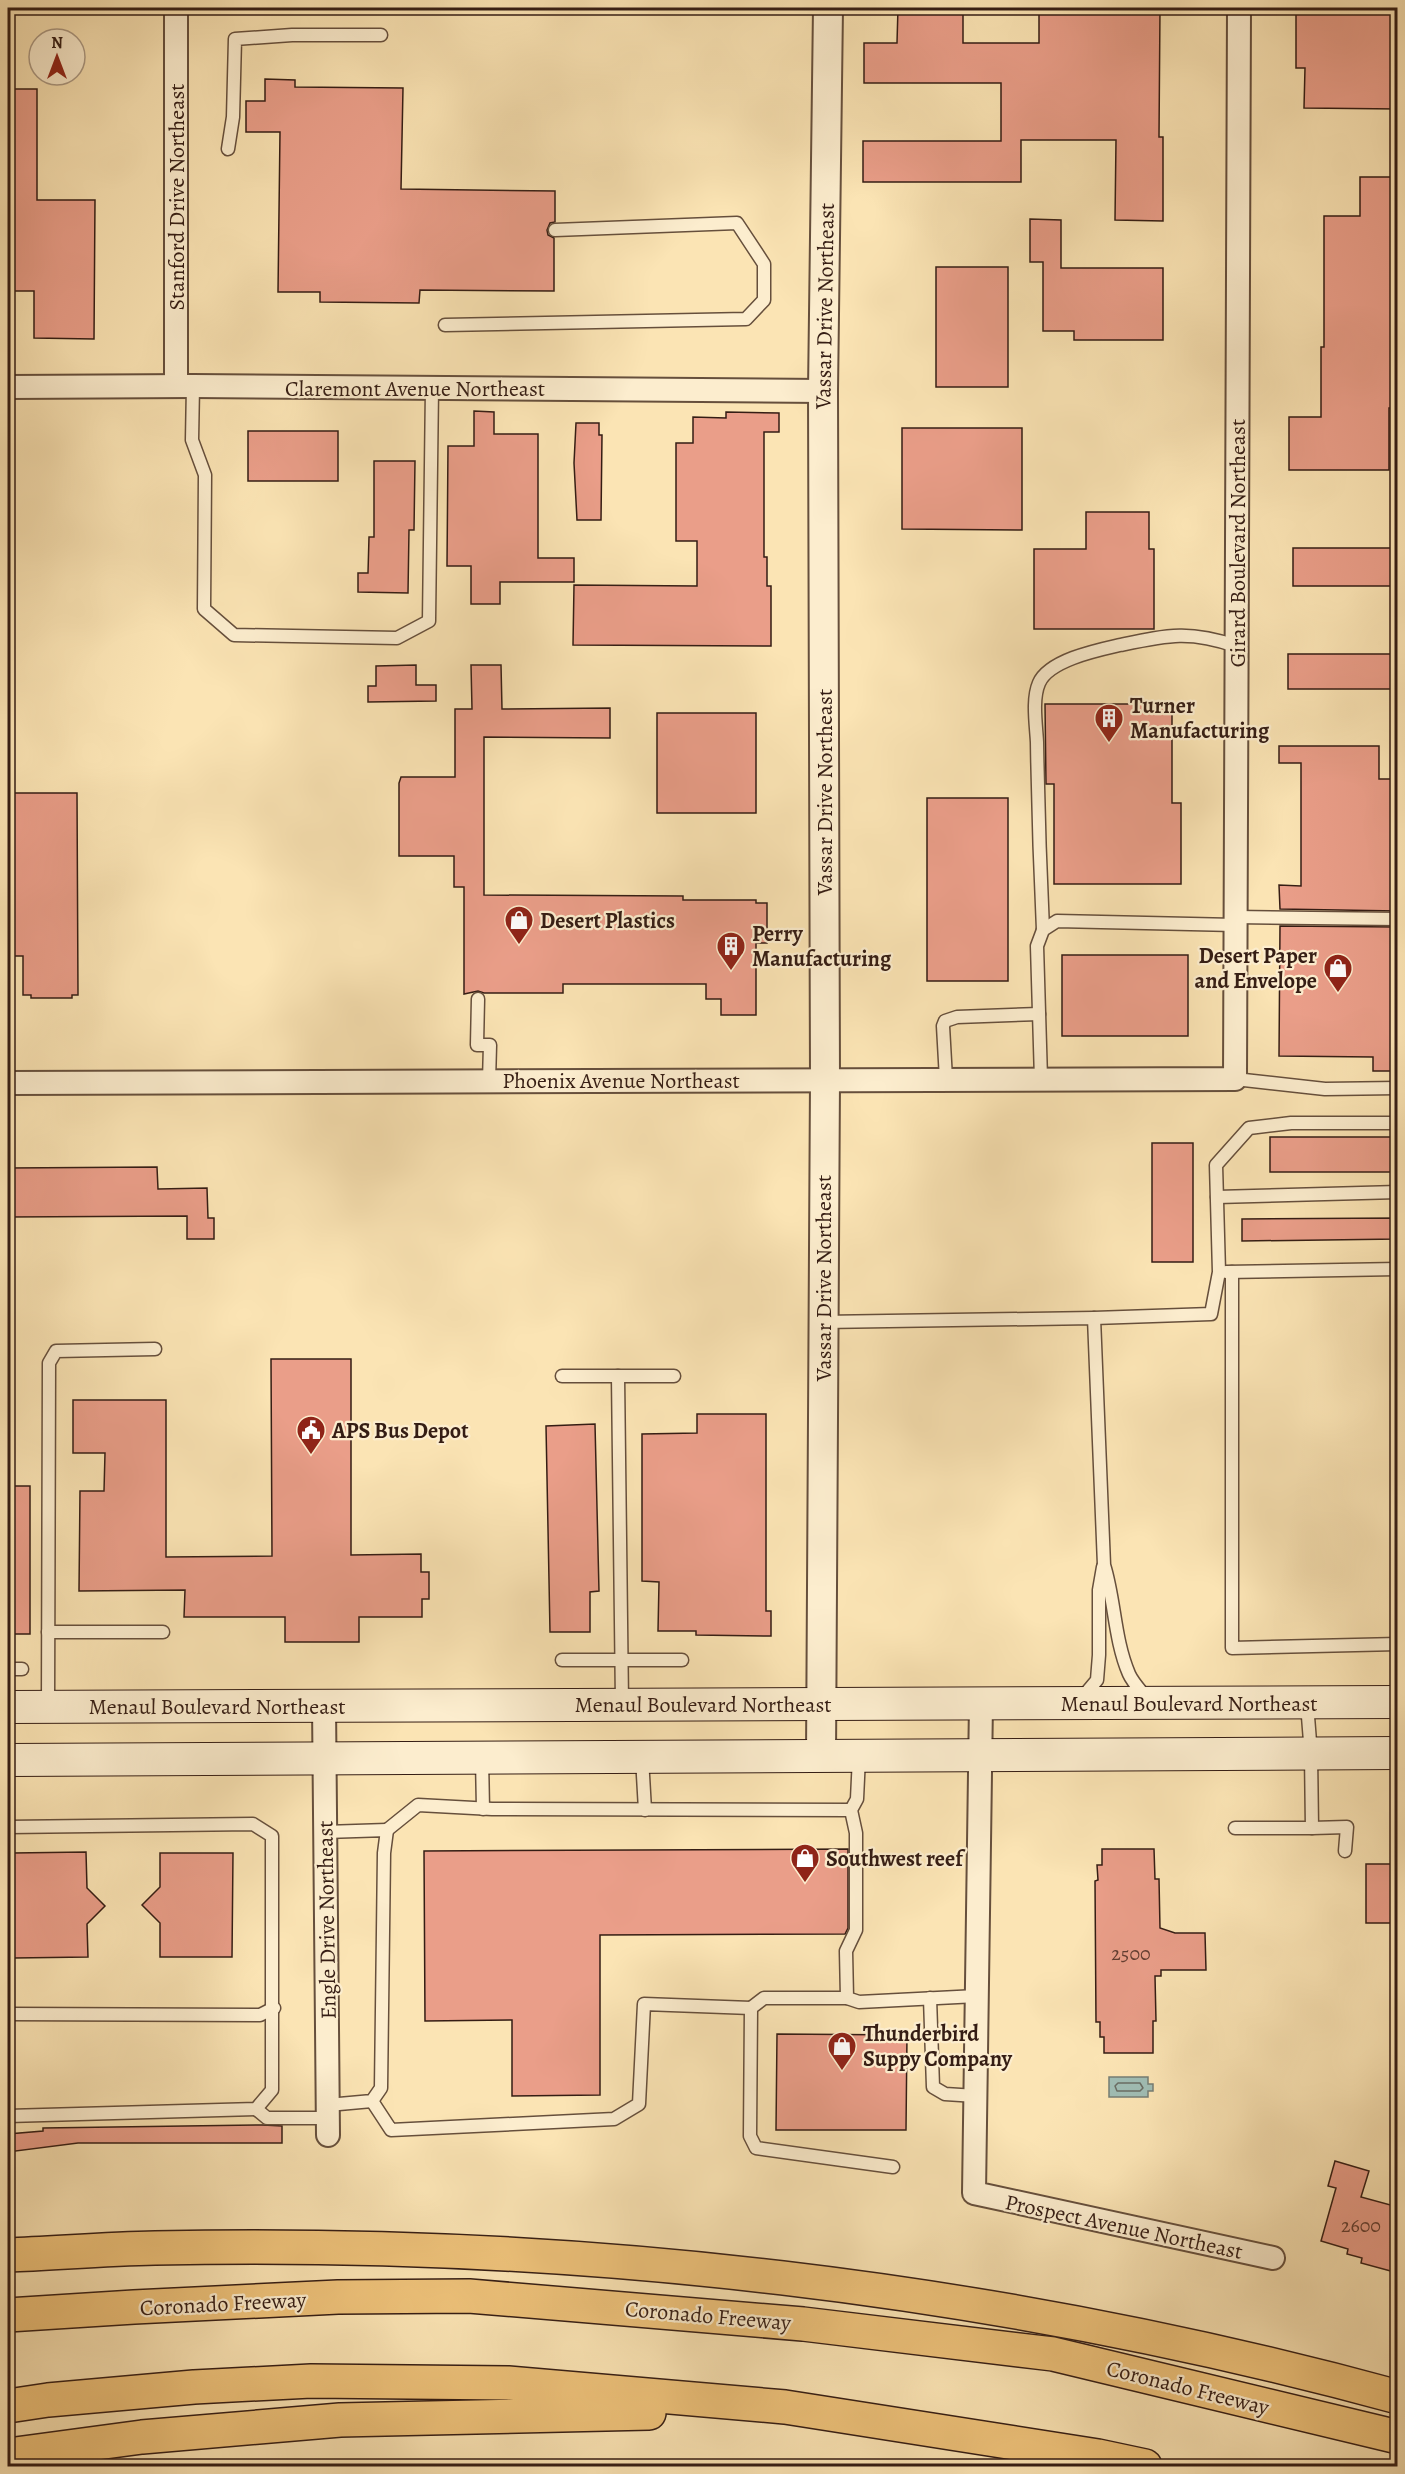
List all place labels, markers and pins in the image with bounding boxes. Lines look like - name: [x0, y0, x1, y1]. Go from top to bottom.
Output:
- place label: Turner Manufacturing: [1130, 691, 1270, 746]
- building icon: Turner Manufacturing: [1093, 702, 1125, 744]
- shop icon: Desert Plastics: [503, 904, 535, 946]
- place label: Desert Plastics: [540, 906, 675, 936]
- place label: Perry Manufacturing: [752, 919, 892, 974]
- building icon: Perry Manufacturing: [715, 930, 747, 972]
- place label: Desert Paper and Envelope: [1195, 941, 1317, 996]
- shop icon: Desert Paper and Envelope: [1322, 952, 1354, 994]
- public building icon: APS Bus Depot: [295, 1414, 327, 1456]
- place label: APS Bus Depot: [331, 1416, 469, 1446]
- shop icon: Southwest reef: [789, 1842, 821, 1884]
- place label: Southwest reef: [826, 1844, 966, 1874]
- place label: Thunderbird Suppy Company: [863, 2019, 1013, 2074]
- shop icon: Thunderbird Suppy Company: [826, 2030, 858, 2072]

